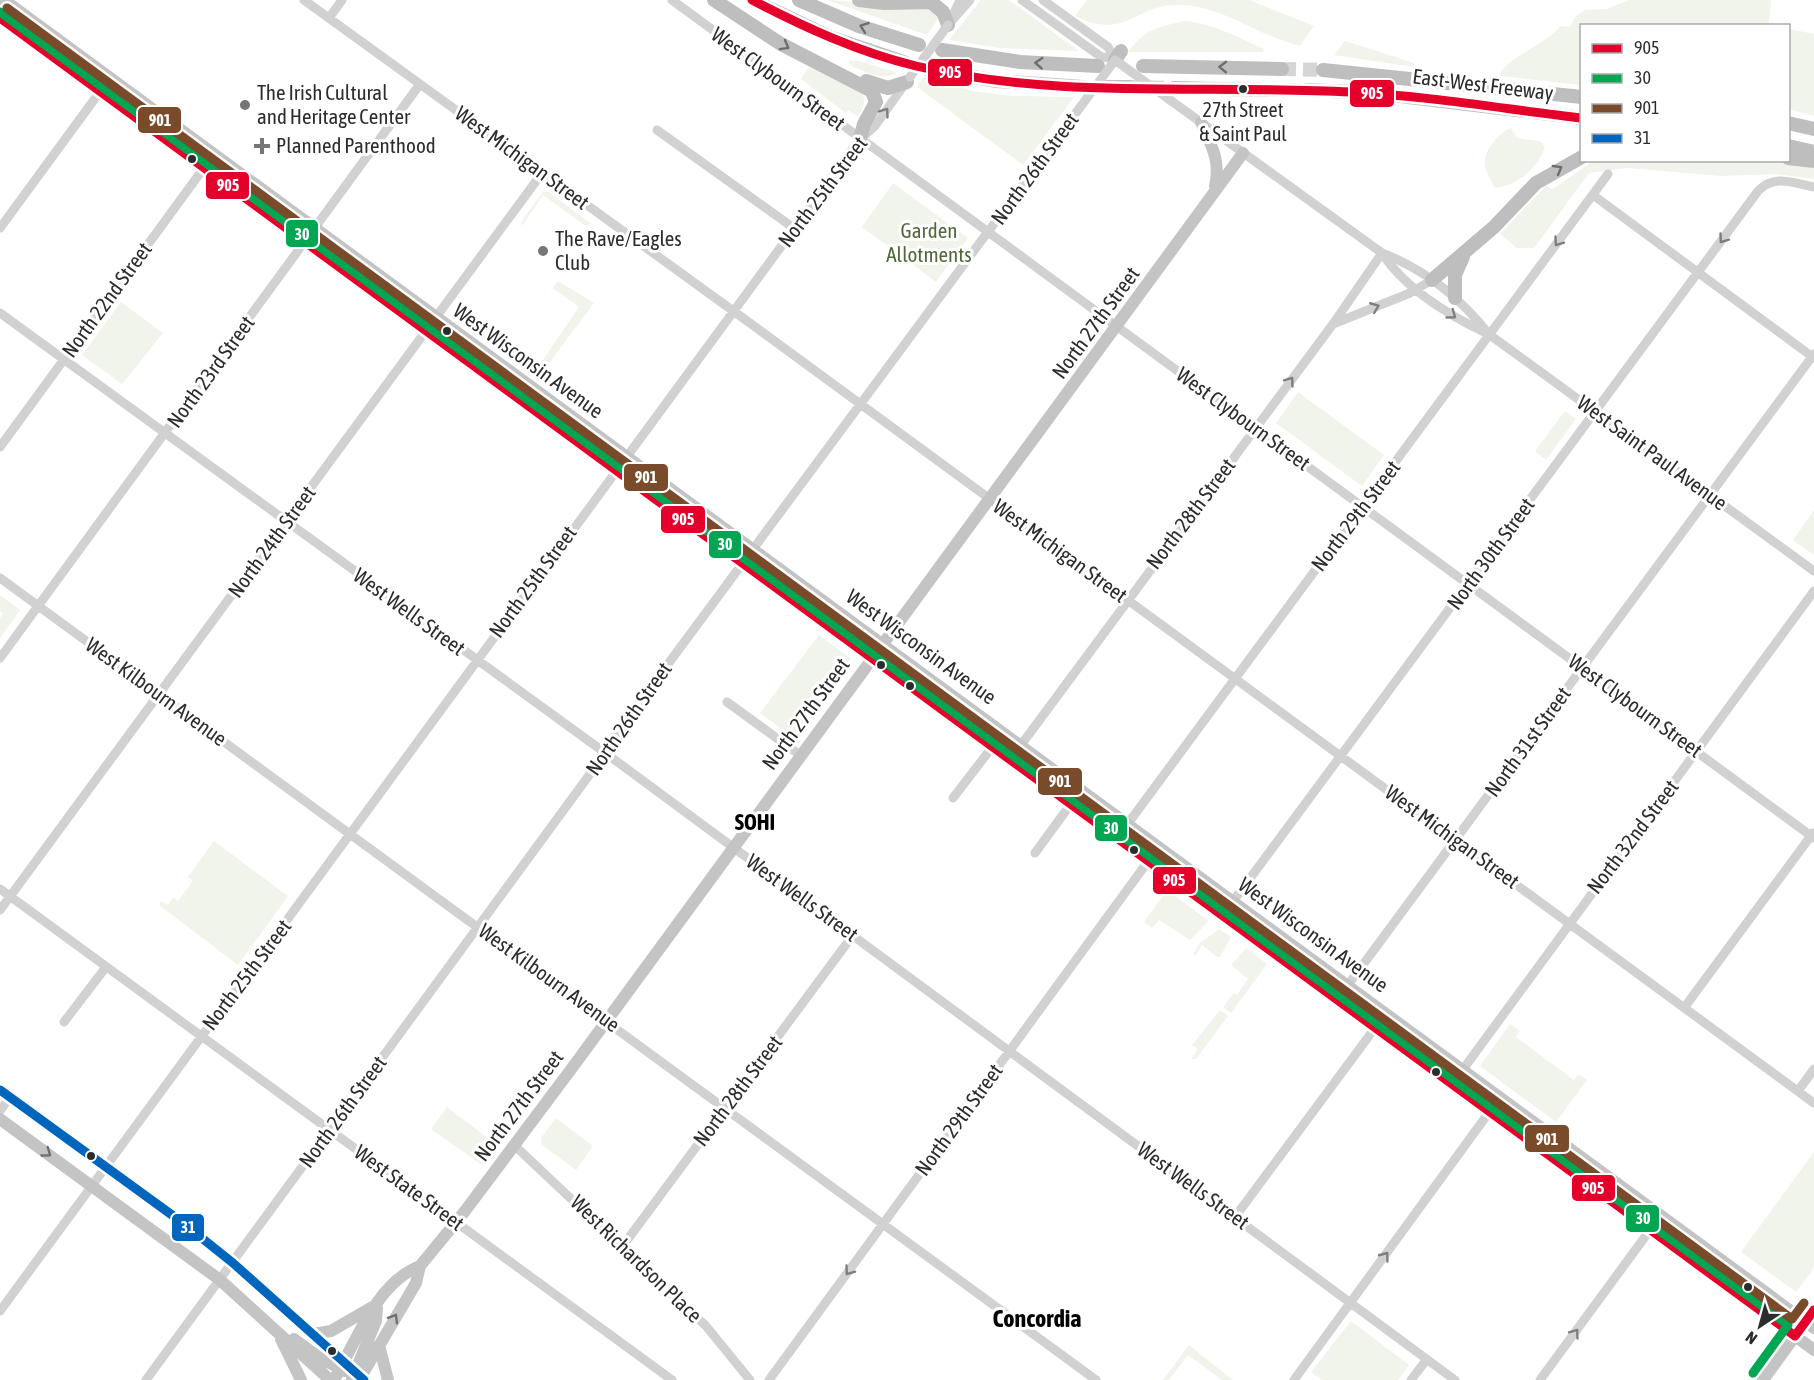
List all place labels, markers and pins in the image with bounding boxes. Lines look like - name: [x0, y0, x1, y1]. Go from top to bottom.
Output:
- place label: The Irish Cultural and Heritage Center: [257, 80, 411, 128]
- marker: 27th Street & Saint Paul: [1237, 83, 1249, 95]
- marker: The Irish Cultural and Heritage Center: [238, 98, 252, 112]
- place label: 27th Street & Saint Paul: [1199, 98, 1287, 145]
- place label: Planned Parenthood: [276, 133, 436, 157]
- marker: Planned Parenthood: [253, 137, 271, 155]
- unlabelled marker: [186, 153, 198, 165]
- place label: The Rave/Eagles Club: [555, 226, 682, 274]
- marker: The Rave/Eagles Club: [536, 244, 550, 258]
- unlabelled marker: [441, 325, 453, 337]
- unlabelled marker: [875, 659, 887, 671]
- unlabelled marker: [904, 680, 916, 692]
- unlabelled marker: [1128, 844, 1140, 856]
- unlabelled marker: [1430, 1066, 1442, 1078]
- unlabelled marker: [85, 1150, 97, 1162]
- unlabelled marker: [1742, 1281, 1754, 1293]
- unlabelled marker: [326, 1345, 338, 1357]

